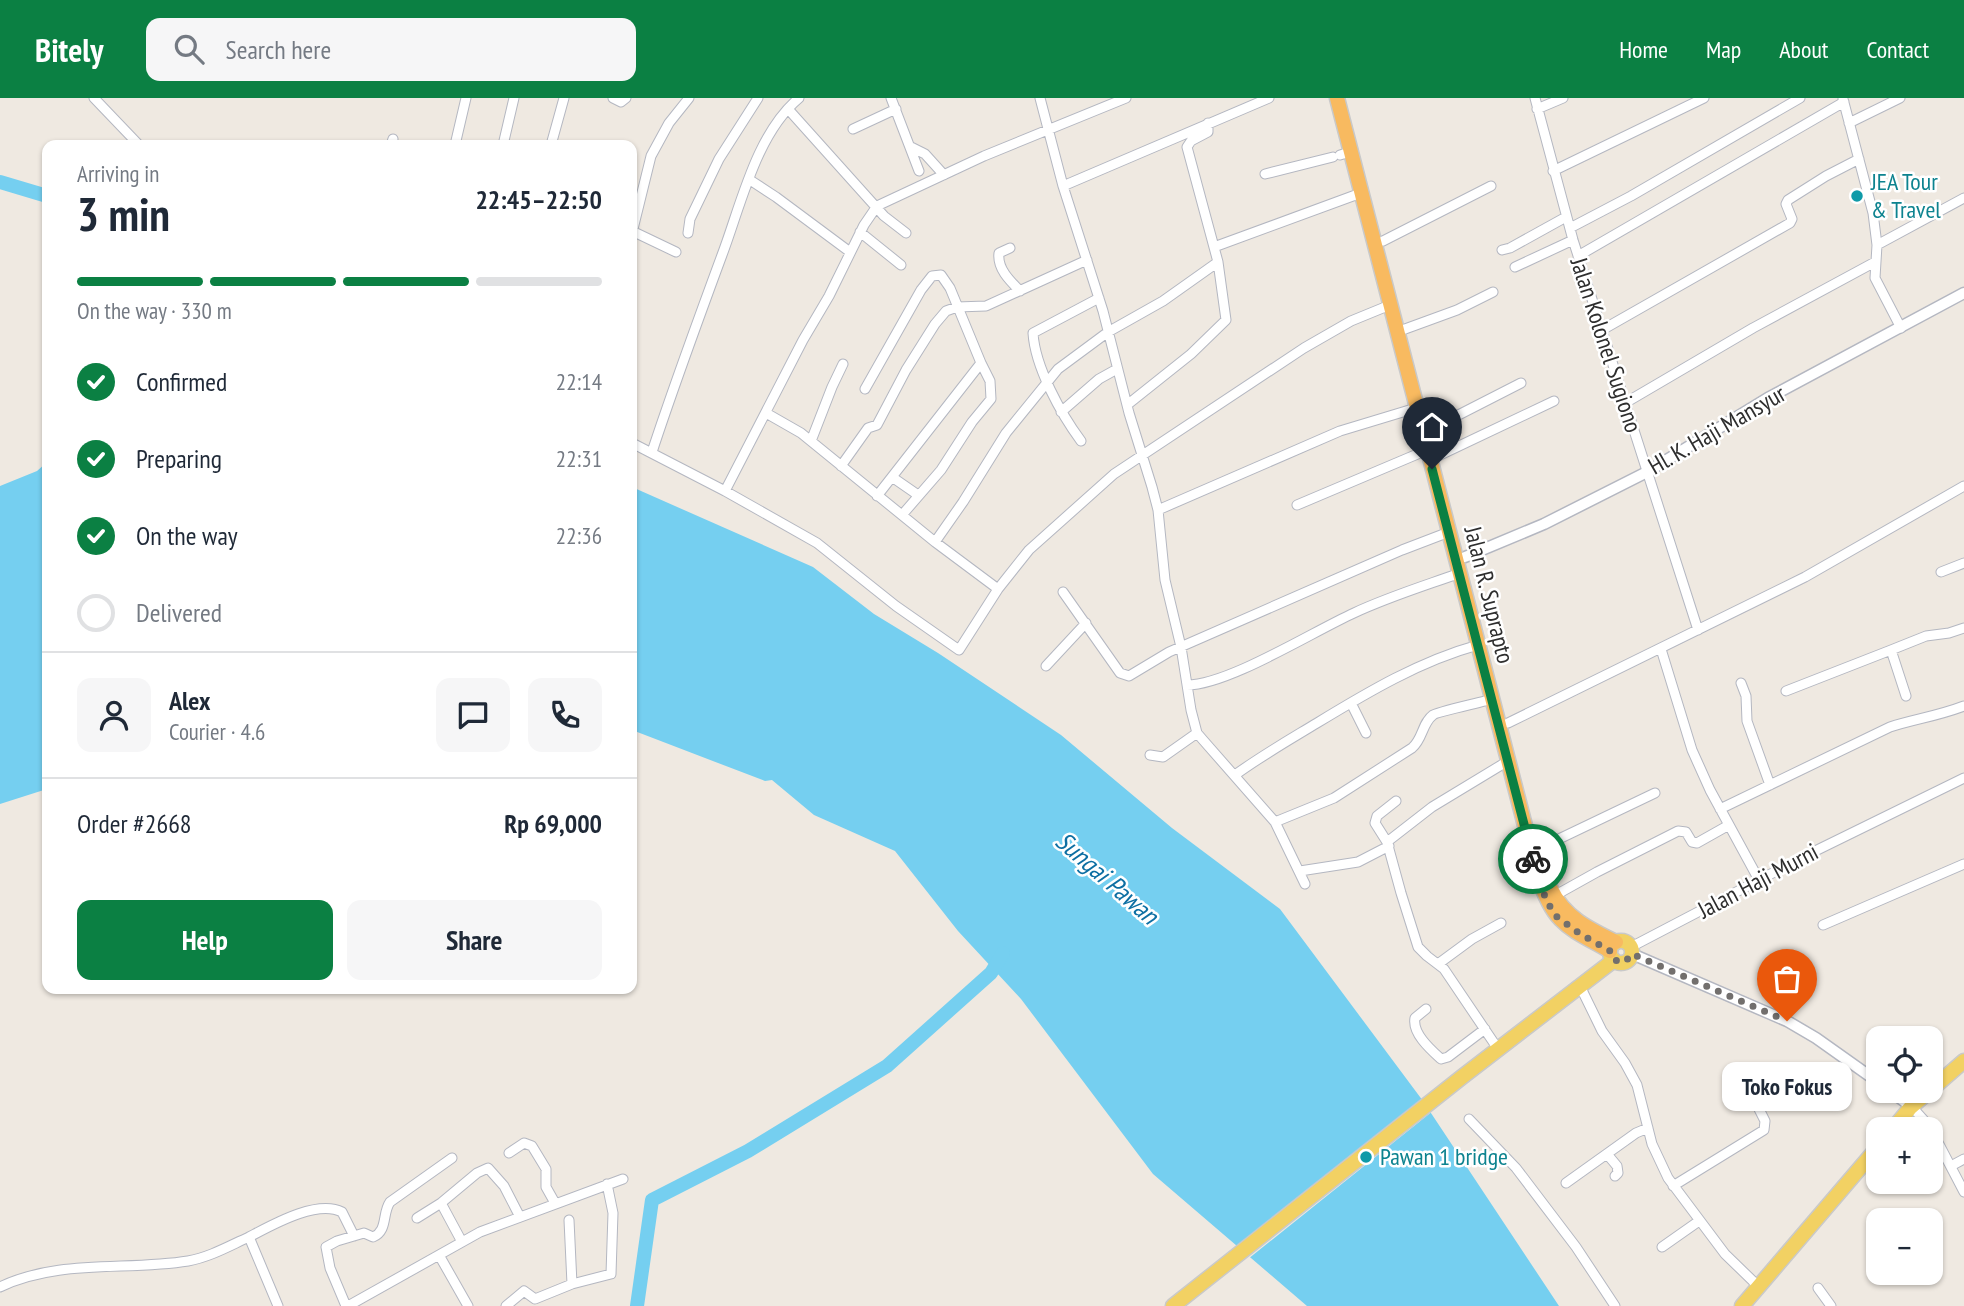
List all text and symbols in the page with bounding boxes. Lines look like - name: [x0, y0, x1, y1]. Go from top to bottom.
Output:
- search box: [146, 18, 636, 81]
- text: Bitely: [35, 28, 104, 71]
- icon: search: [170, 30, 208, 68]
- text: Search here: [226, 33, 331, 66]
- text: Home: [1619, 34, 1668, 65]
- text: Map: [1706, 34, 1741, 65]
- text: About: [1779, 34, 1828, 65]
- text: Contact: [1866, 34, 1929, 65]
- text: Arriving in: [77, 159, 159, 188]
- place label: JEA Tour & Travel: [1870, 166, 1941, 225]
- text: 22:45–22:50: [475, 183, 602, 216]
- text: 3 min: [77, 184, 170, 244]
- marker: JEA Tour & Travel: [1849, 188, 1865, 204]
- street label: Jalan Kolonel Sugiono: [1563, 253, 1649, 436]
- text: On the way · 330 m: [77, 296, 232, 325]
- icon: check: [77, 363, 115, 401]
- text: Confirmed: [136, 365, 227, 398]
- text: 22:14: [556, 367, 602, 396]
- street label: Hl. K. Haji Mansyur: [1643, 378, 1791, 481]
- pin: [1402, 397, 1462, 469]
- icon: home: [1413, 408, 1451, 446]
- icon: check: [77, 440, 115, 478]
- text: Preparing: [136, 442, 222, 475]
- text: 22:31: [556, 444, 602, 473]
- icon: check: [77, 517, 115, 555]
- text: On the way: [136, 519, 238, 552]
- text: 22:36: [556, 521, 602, 550]
- street label: Jalan R. Suprapto: [1457, 522, 1521, 667]
- text: Delivered: [136, 596, 222, 629]
- button: person: [77, 678, 151, 752]
- button: chat: [436, 678, 510, 752]
- button: phone: [528, 678, 602, 752]
- text: Alex: [169, 684, 210, 717]
- text: Courier · 4.6: [169, 717, 265, 746]
- text: Order #2668: [77, 807, 192, 840]
- text: Rp 69,000: [504, 807, 602, 840]
- water label: Sungai Pawan: [1049, 824, 1167, 932]
- courier: [1498, 824, 1568, 894]
- street label: Jalan Haji Murni: [1691, 836, 1823, 926]
- icon: bike: [1514, 840, 1552, 878]
- button: Help: [77, 900, 333, 980]
- button: Share: [347, 900, 602, 980]
- pin: [1757, 949, 1817, 1021]
- icon: bag: [1768, 960, 1806, 998]
- map controls: [1866, 1026, 1943, 1285]
- button: locate: [1866, 1026, 1943, 1103]
- callout: Toko Fokus: [1722, 1063, 1852, 1112]
- text: Toko Fokus: [1742, 1072, 1832, 1101]
- button: +: [1866, 1117, 1943, 1194]
- place label: Pawan 1 bridge: [1380, 1141, 1508, 1172]
- marker: Pawan 1 bridge: [1358, 1149, 1374, 1165]
- button: −: [1866, 1208, 1943, 1285]

